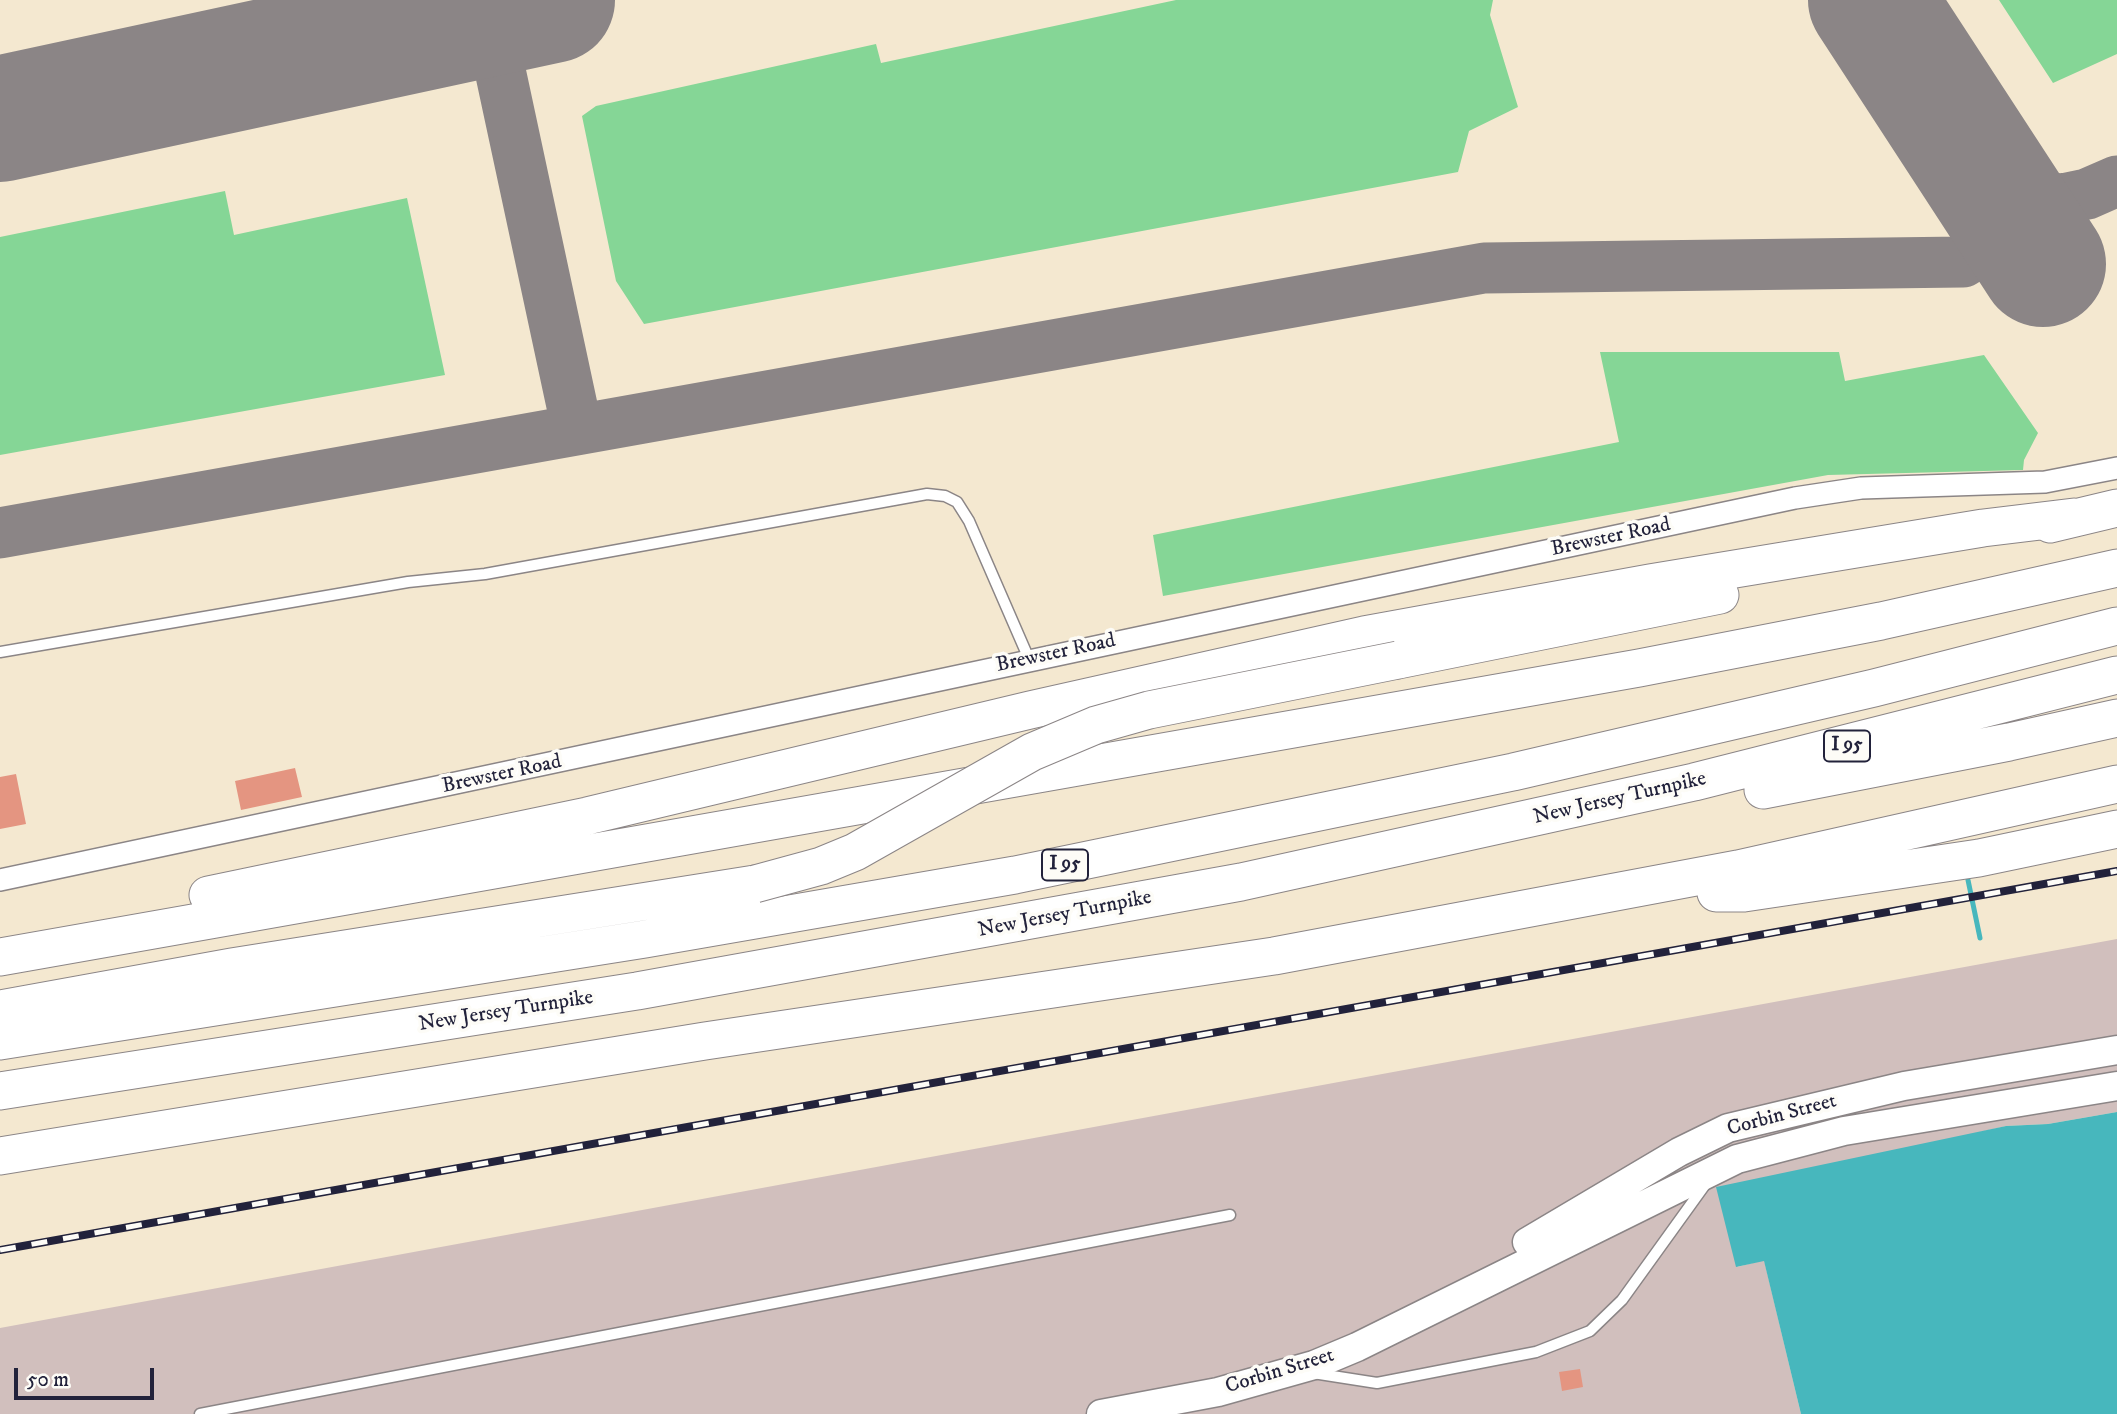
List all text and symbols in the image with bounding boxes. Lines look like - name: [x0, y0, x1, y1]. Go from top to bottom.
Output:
- street label: Brewster Road: [1549, 513, 1673, 563]
- street label: Brewster Road: [994, 629, 1118, 679]
- road number: I 95: [1824, 730, 1870, 762]
- street label: Brewster Road: [440, 750, 564, 800]
- street label: New Jersey Turnpike: [1531, 767, 1709, 831]
- road number: I 95: [1042, 850, 1088, 880]
- street label: New Jersey Turnpike: [976, 886, 1154, 944]
- street label: New Jersey Turnpike: [417, 986, 595, 1038]
- street label: Corbin Street: [1724, 1089, 1840, 1143]
- street label: Corbin Street: [1223, 1344, 1337, 1400]
- scale bar: [18, 1354, 158, 1398]
- text: 50 m: [27, 1367, 69, 1393]

